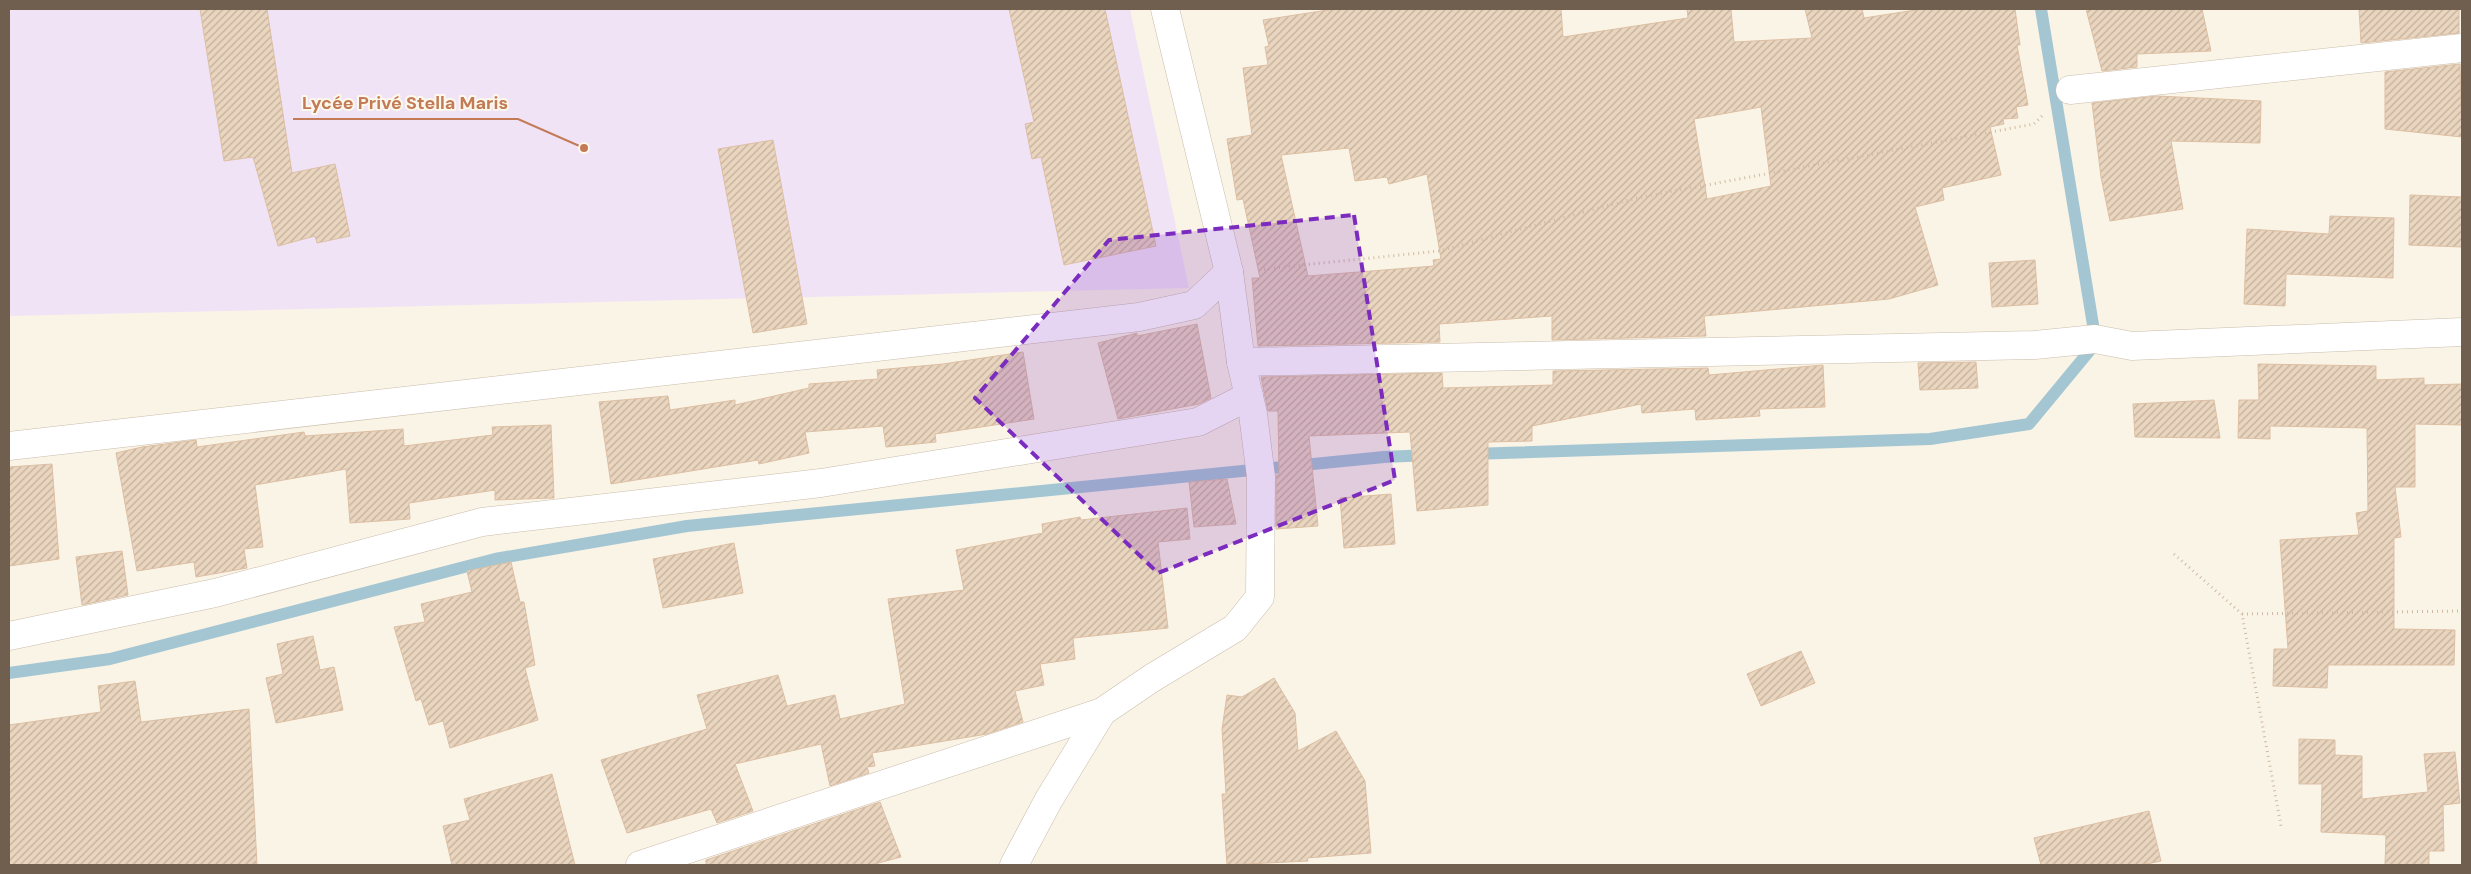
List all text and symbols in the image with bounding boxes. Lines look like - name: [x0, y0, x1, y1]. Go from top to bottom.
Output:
- callout: Lycée Privé Stella Maris: [293, 86, 518, 119]
- text: Lycée Privé Stella Maris: [302, 91, 508, 115]

